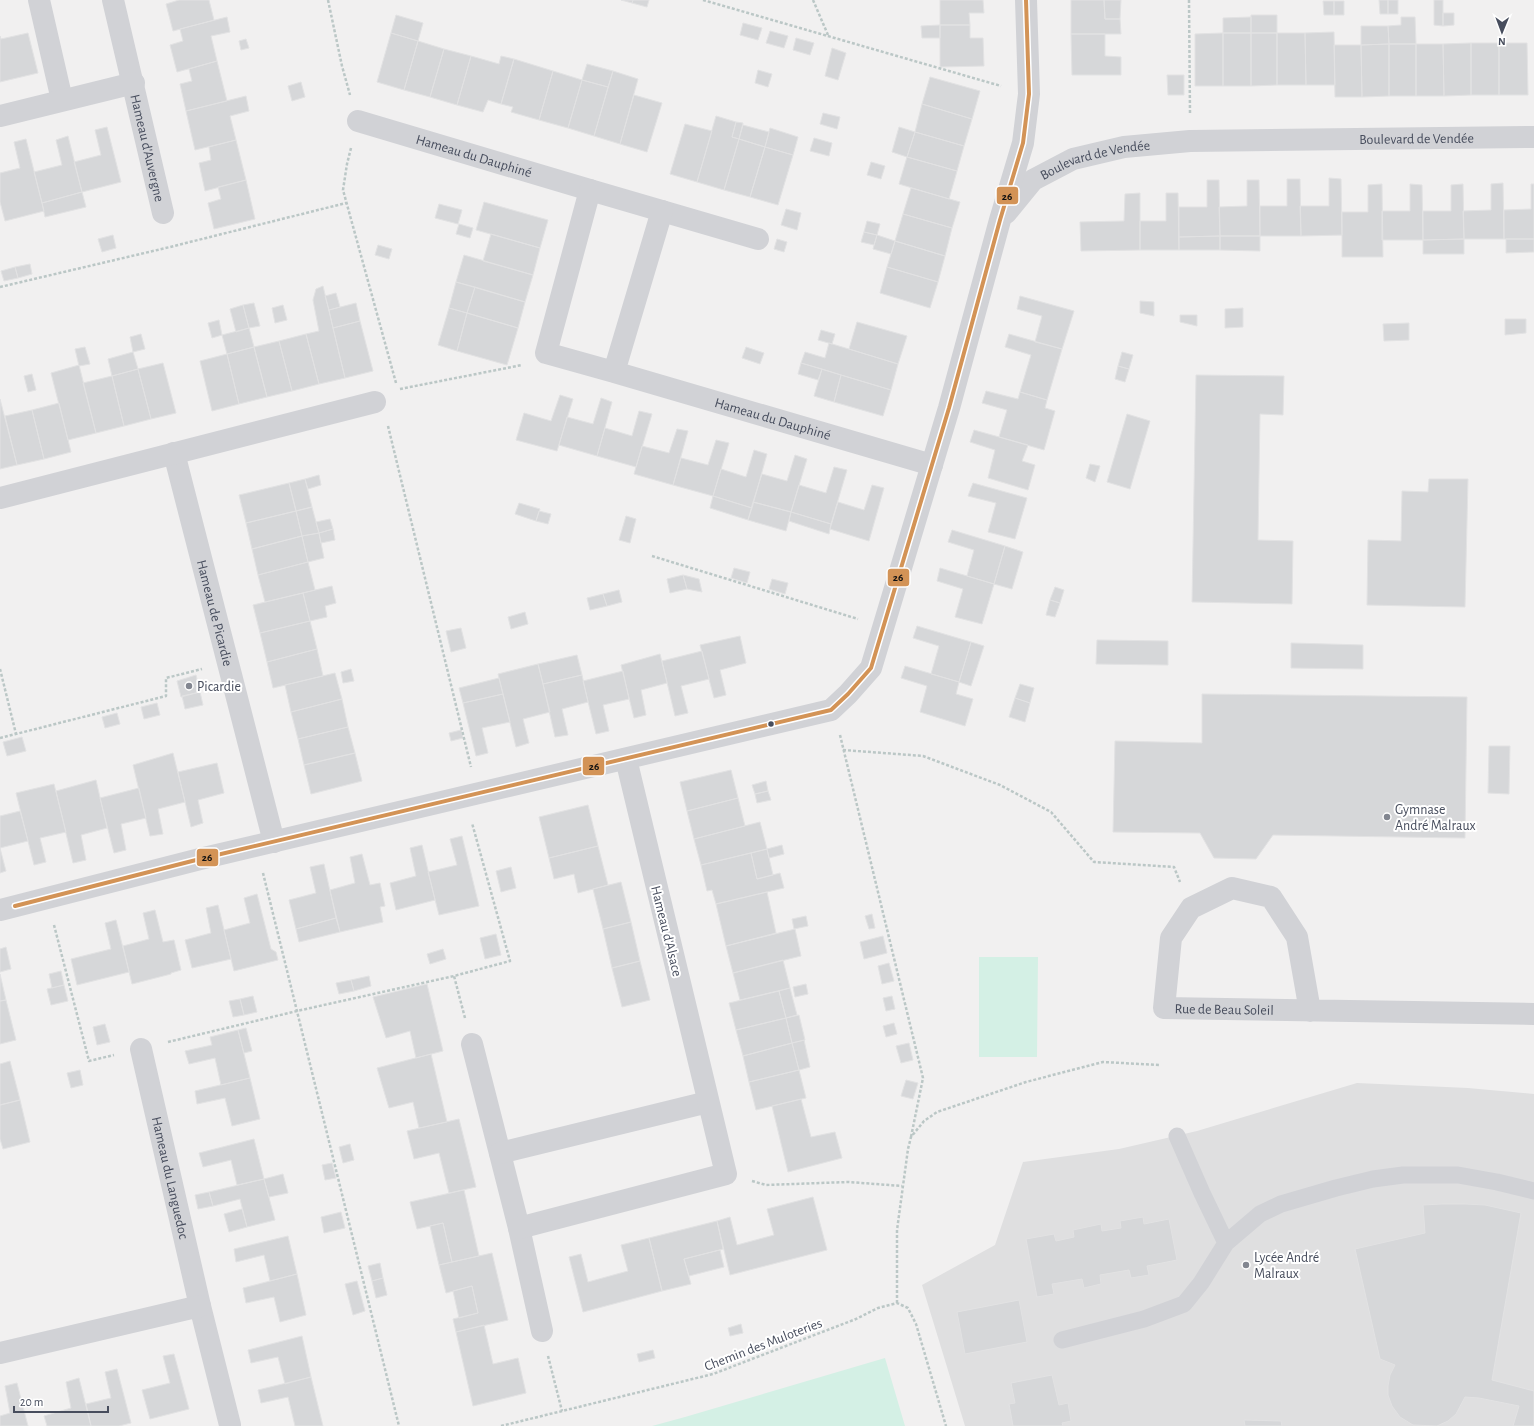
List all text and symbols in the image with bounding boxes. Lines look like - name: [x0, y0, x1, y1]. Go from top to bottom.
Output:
- north arrow: [1482, 12, 1522, 52]
- text: N: [1498, 36, 1506, 47]
- street label: Hameau d'Auvergne: [127, 93, 166, 203]
- street label: Boulevard de Vendée: [1359, 132, 1474, 147]
- street label: Hameau du Dauphiné: [414, 133, 533, 180]
- street label: Boulevard de Vendée: [1038, 139, 1151, 183]
- line badge: 26: [996, 186, 1019, 205]
- text: 26: [1002, 191, 1012, 202]
- street label: Hameau du Dauphiné: [713, 396, 832, 443]
- street label: Hameau de Picardie: [194, 558, 234, 668]
- line badge: 26: [887, 568, 910, 587]
- text: 26: [893, 572, 903, 583]
- place label: Picardie: [197, 680, 241, 694]
- marker: Picardie: [184, 681, 194, 691]
- unlabelled marker: [766, 719, 776, 729]
- line badge: 26: [582, 756, 605, 776]
- text: 26: [589, 761, 599, 772]
- place label: Gymnase André Malraux: [1395, 803, 1476, 833]
- marker: Gymnase André Malraux: [1382, 812, 1392, 822]
- line badge: 26: [196, 848, 219, 867]
- text: 26: [202, 852, 212, 863]
- street label: Hameau d'Alsace: [648, 884, 684, 978]
- street label: Rue de Beau Soleil: [1174, 1002, 1274, 1018]
- street label: Hameau du Languedoc: [149, 1115, 191, 1241]
- place label: Lycée André Malraux: [1254, 1251, 1319, 1281]
- marker: Lycée André Malraux: [1241, 1260, 1251, 1270]
- street label: Chemin des Muloteries: [703, 1316, 824, 1374]
- scale bar: [14, 1388, 108, 1414]
- text: 20 m: [20, 1396, 43, 1408]

